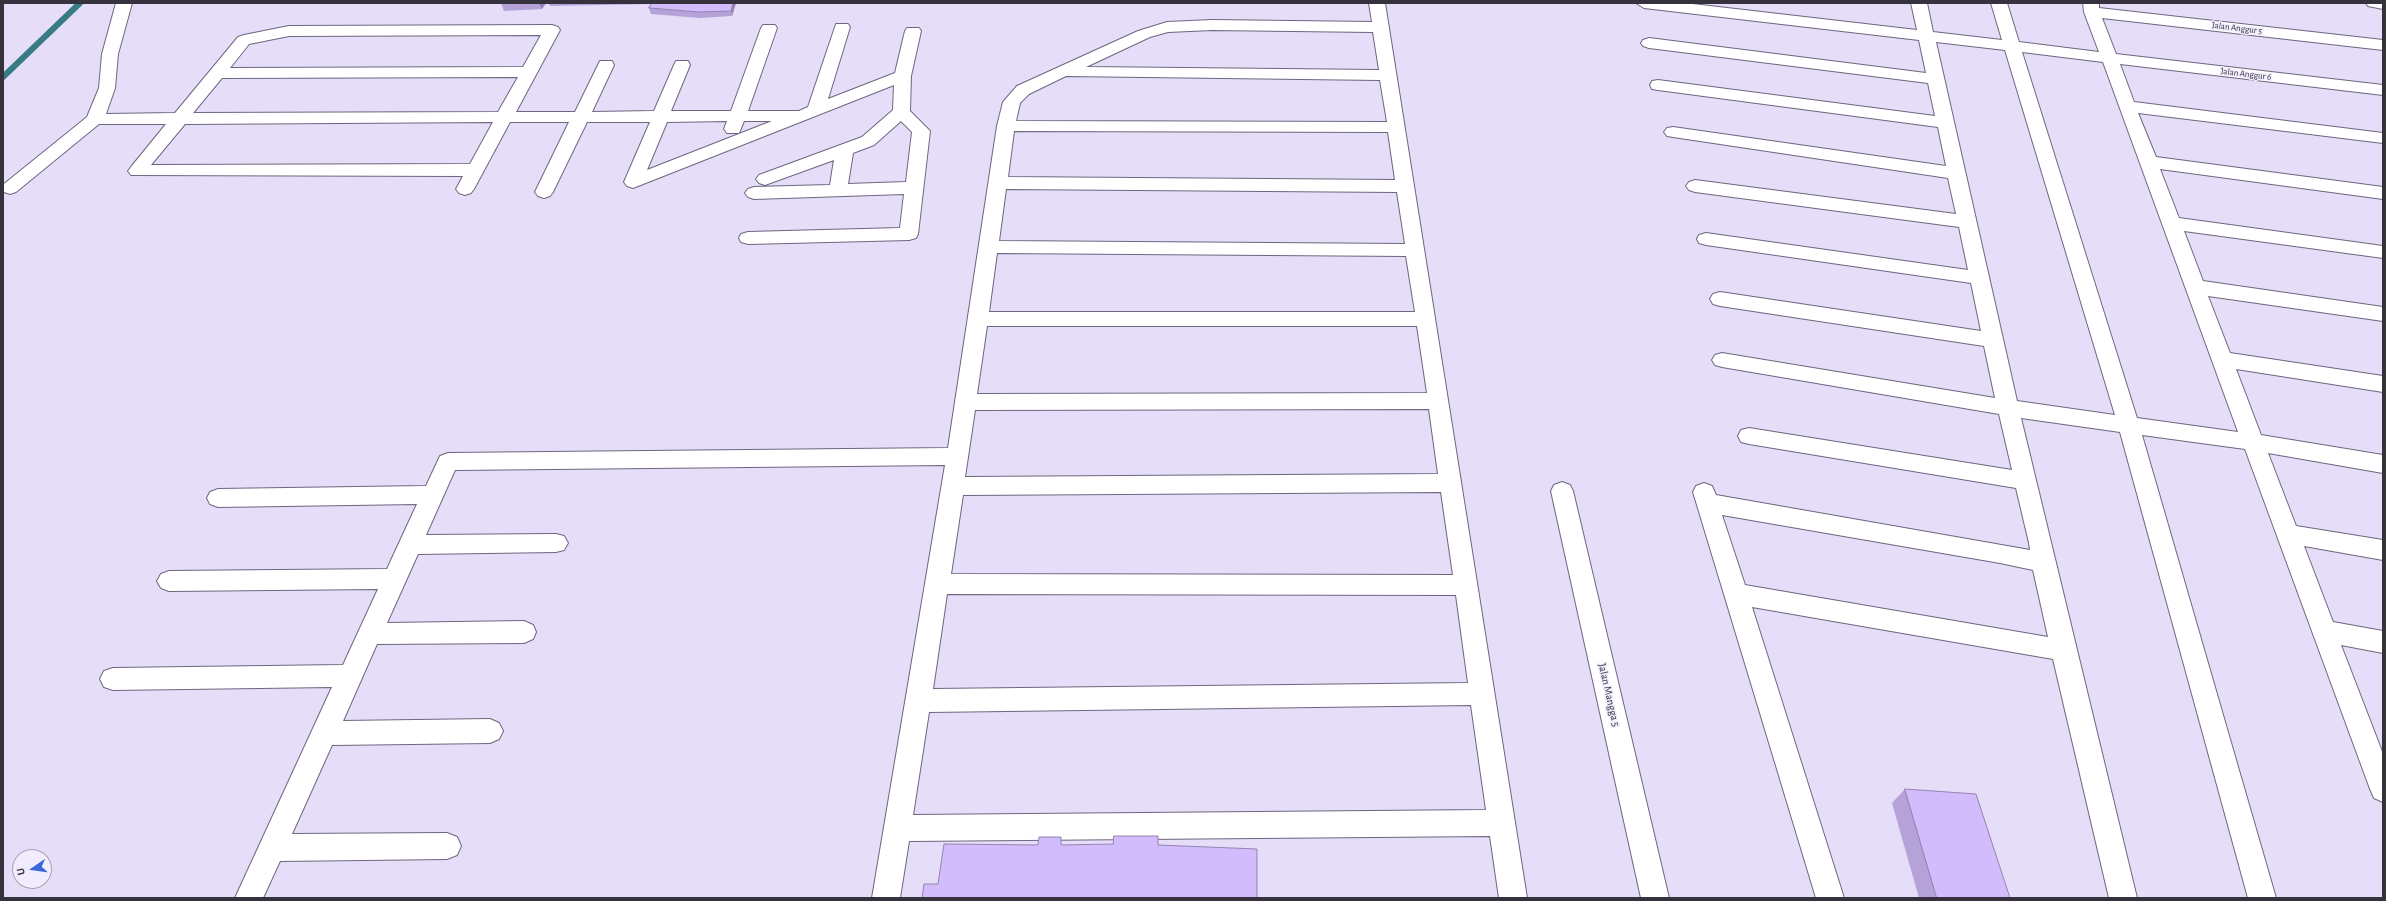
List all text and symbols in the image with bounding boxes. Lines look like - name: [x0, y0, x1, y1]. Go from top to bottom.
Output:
- street label: Jalan Anggur 5: [2211, 20, 2263, 36]
- street label: Jalan Anggur 6: [2220, 66, 2272, 82]
- street label: Jalan Mangga 5: [1595, 662, 1623, 728]
- north arrow: [12, 849, 52, 889]
- text: U: [15, 867, 27, 876]

